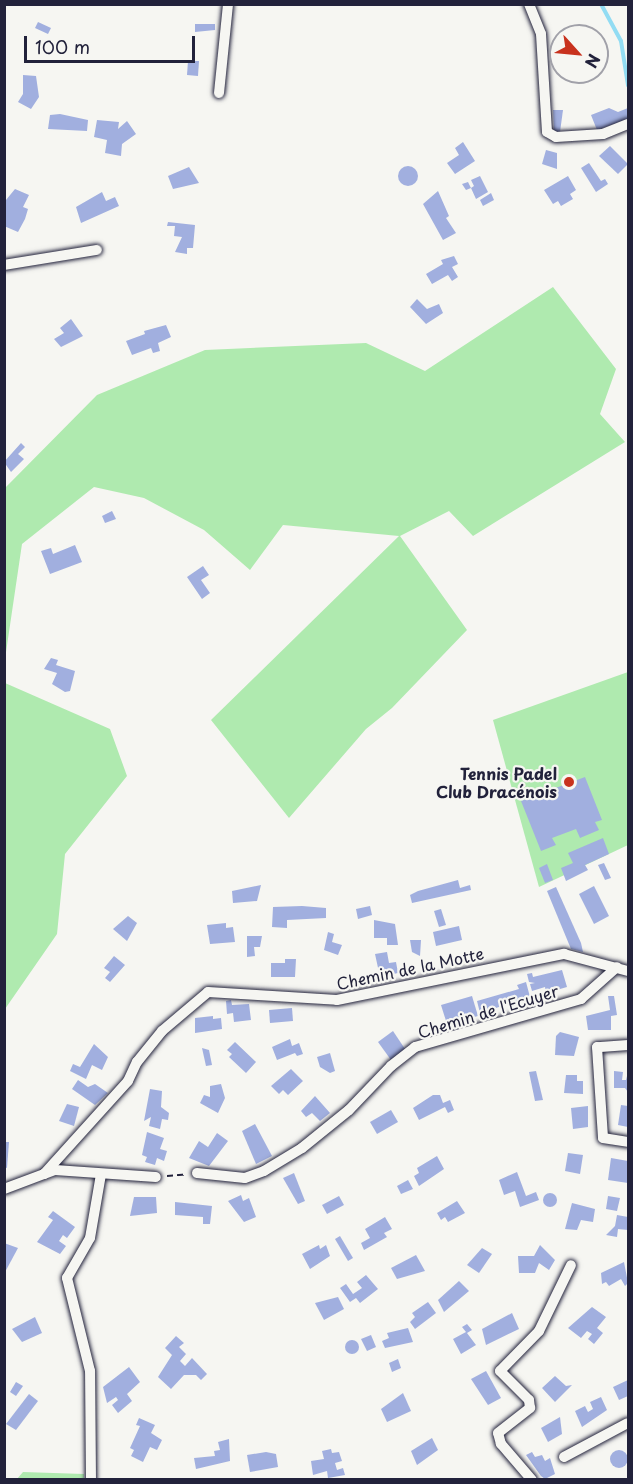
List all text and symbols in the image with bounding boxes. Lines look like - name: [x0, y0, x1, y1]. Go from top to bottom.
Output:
- scale bar: [27, 24, 198, 62]
- north arrow: [549, 24, 609, 84]
- text: 100 m: [35, 33, 90, 60]
- text: N: [580, 50, 607, 72]
- place label: Tennis Padel Club Dracénois: [435, 763, 557, 801]
- marker: Tennis Padel Club Dracénois: [562, 775, 576, 789]
- street label: Chemin de la Motte: [334, 943, 486, 993]
- street label: Chemin de l'Ecuyer: [415, 980, 561, 1042]

